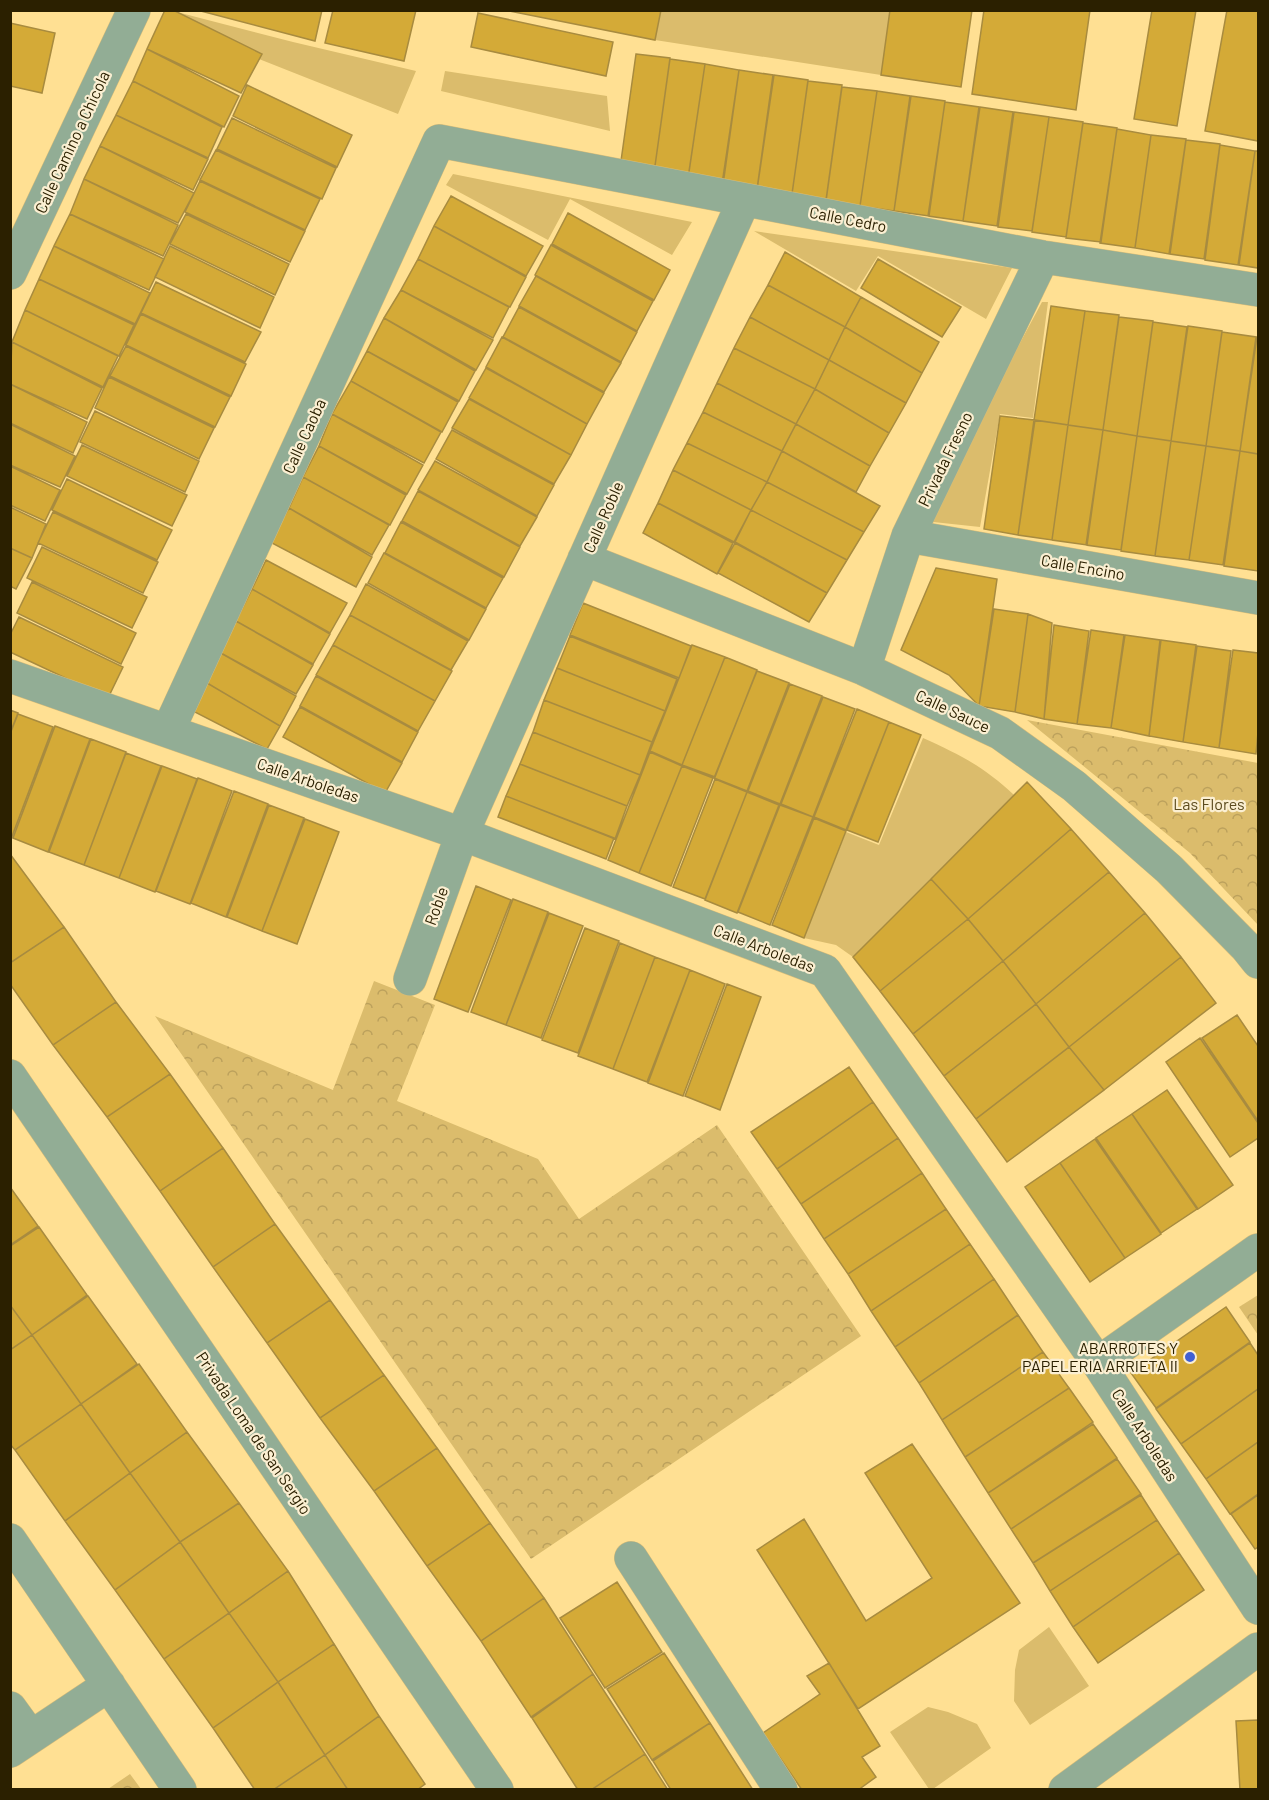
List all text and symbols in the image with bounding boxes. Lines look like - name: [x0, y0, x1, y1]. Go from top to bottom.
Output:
- street label: Calle Camino a Chicola: [30, 68, 113, 216]
- street label: Calle Cedro: [808, 202, 888, 235]
- street label: Calle Caoba: [278, 395, 329, 476]
- street label: Privada Fresno: [913, 408, 976, 509]
- street label: Calle Roble: [578, 478, 627, 556]
- street label: Calle Encino: [1040, 550, 1126, 583]
- street label: Calle Sauce: [913, 685, 993, 736]
- street label: Calle Arboledas: [255, 753, 362, 806]
- park label: Las Flores: [1173, 794, 1245, 813]
- street label: Roble: [420, 884, 451, 928]
- street label: Calle Arboledas: [711, 920, 817, 975]
- place label: ABARROTES Y PAPELERIA ARRIETA II: [1022, 1338, 1178, 1375]
- street label: Privada Loma de San Sergio: [193, 1348, 316, 1518]
- marker: ABARROTES Y PAPELERIA ARRIETA II: [1183, 1350, 1197, 1364]
- street label: Calle Arboledas: [1108, 1385, 1182, 1485]

